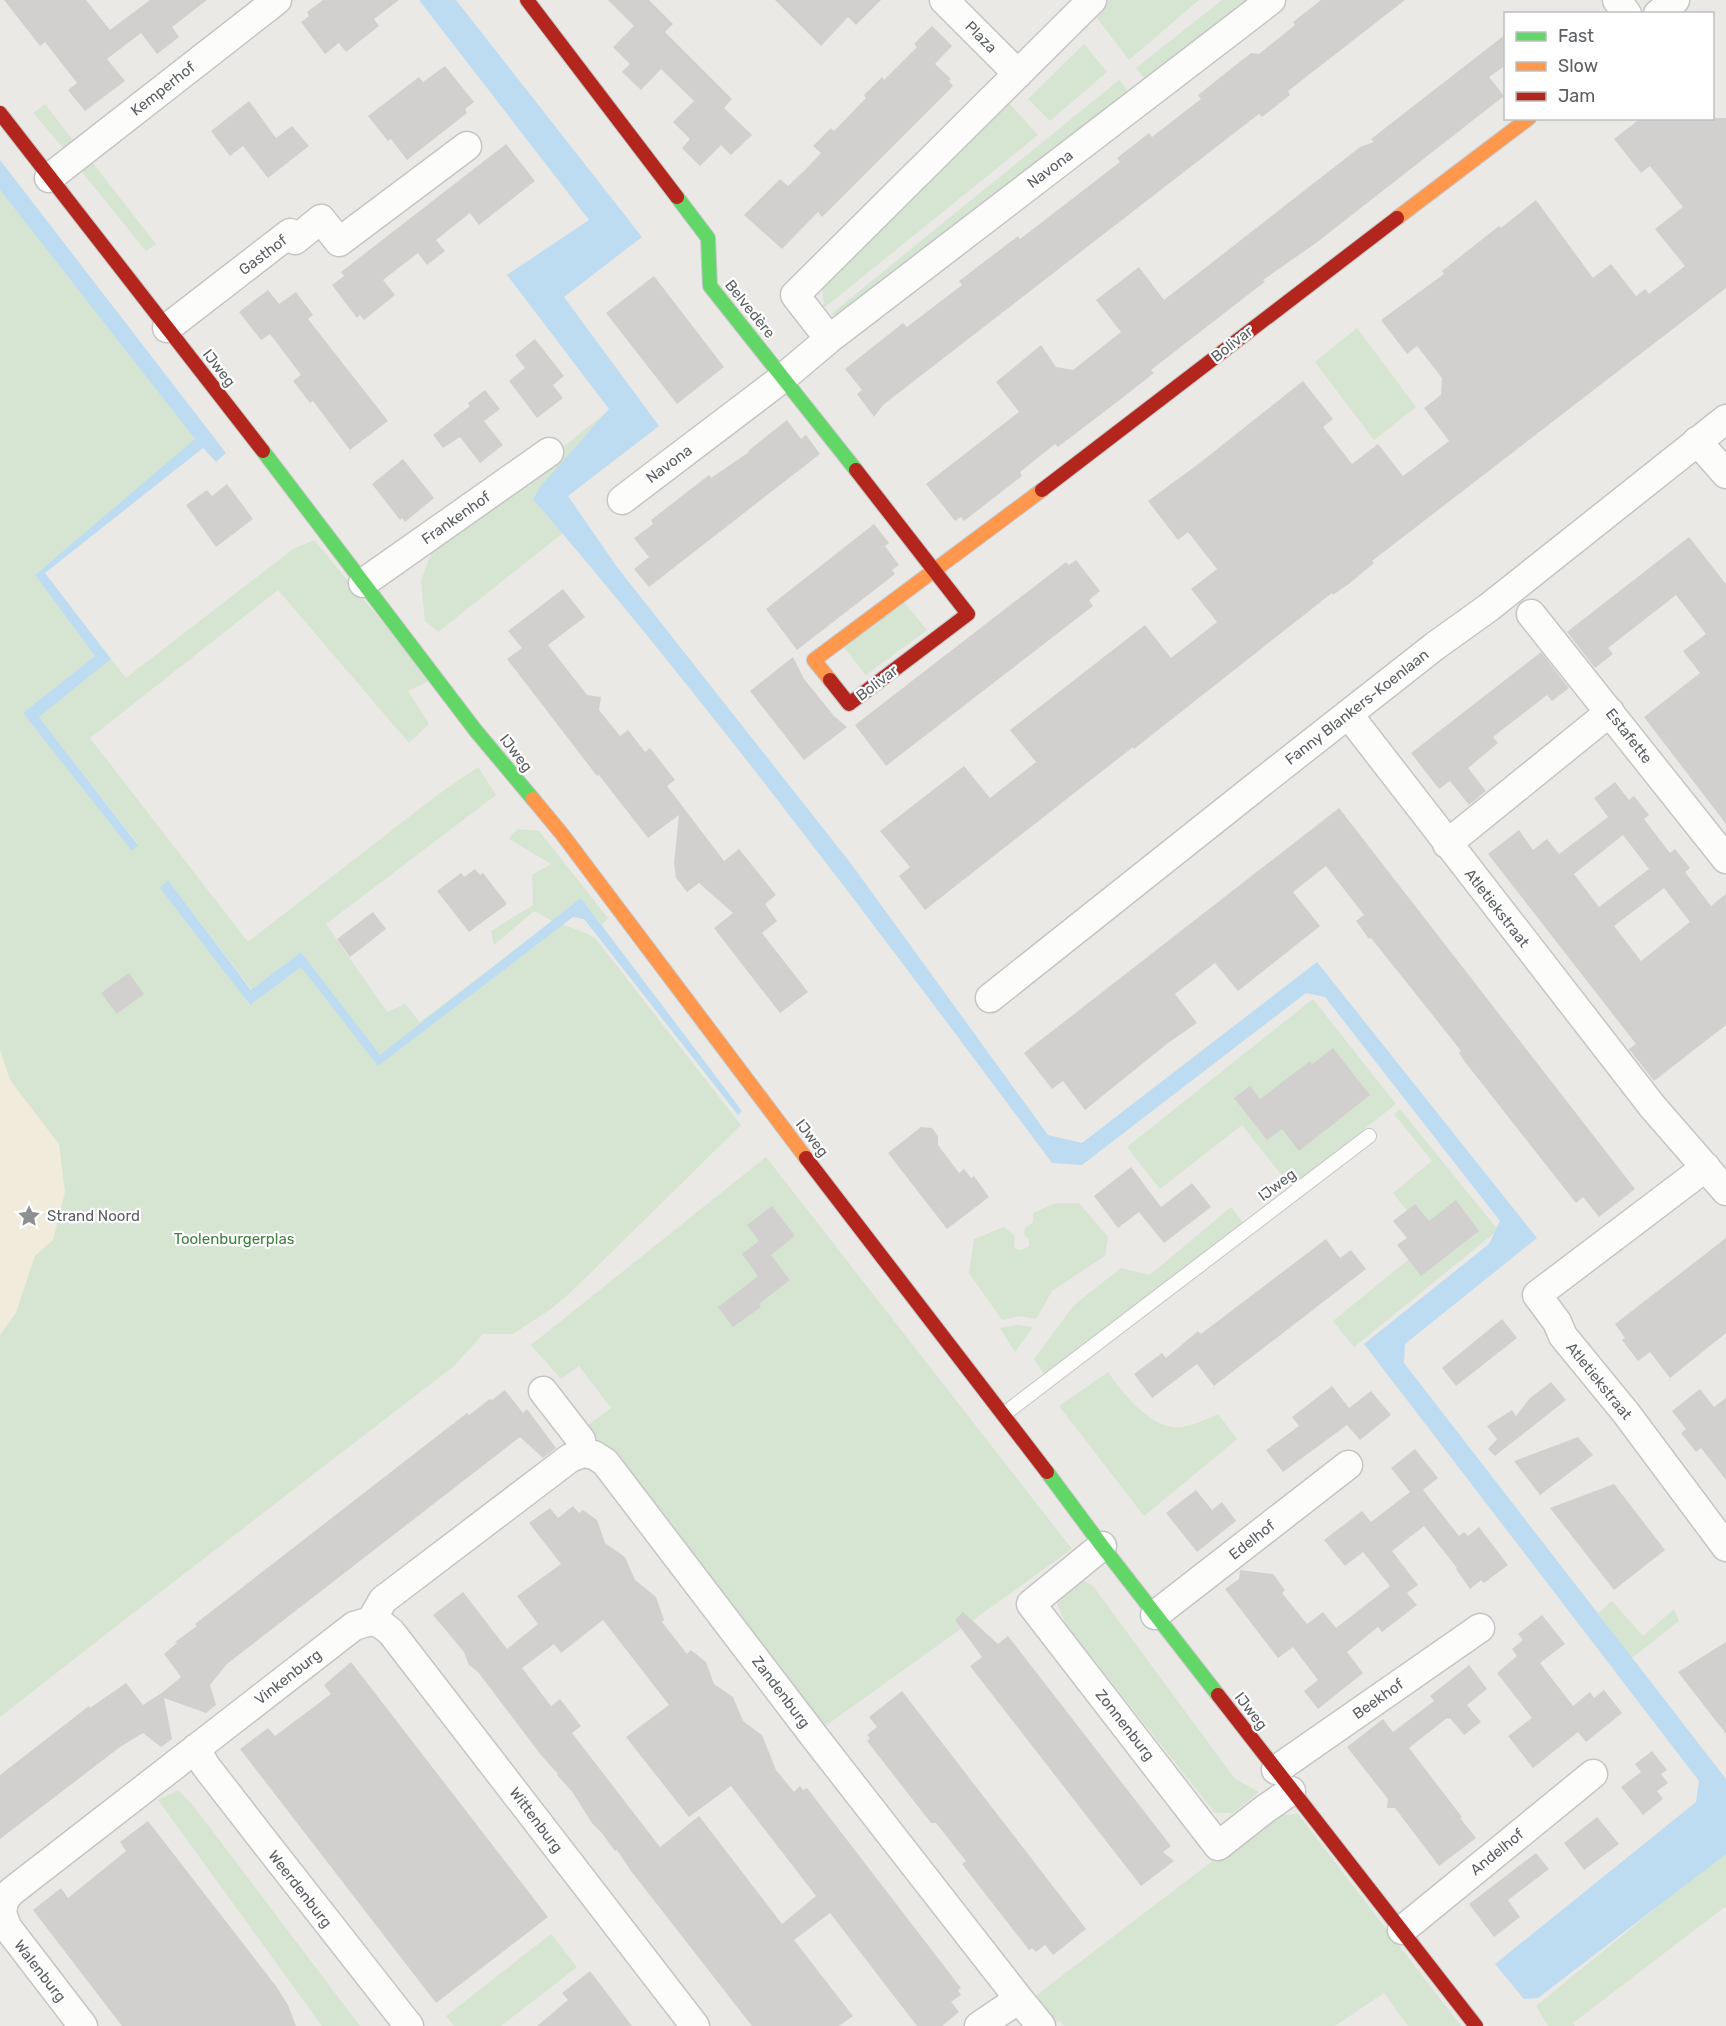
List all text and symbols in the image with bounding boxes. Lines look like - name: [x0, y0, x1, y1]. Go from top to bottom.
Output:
- legend: [1504, 12, 1714, 120]
- street label: Plaza: [961, 17, 1001, 57]
- text: Fast: [1558, 25, 1594, 47]
- text: Slow: [1558, 55, 1598, 77]
- street label: Kemperhof: [127, 58, 199, 120]
- text: Jam: [1558, 85, 1595, 107]
- street label: Navona: [1024, 146, 1076, 192]
- street label: Gasthof: [235, 231, 291, 279]
- street label: Belvedère: [721, 276, 779, 342]
- street label: Bolivar: [1208, 322, 1257, 366]
- street label: IJweg: [199, 346, 239, 390]
- street label: Navona: [643, 441, 695, 487]
- street label: Frankenhof: [418, 488, 494, 548]
- street label: Fanny Blankers-Koenlaan: [1282, 645, 1432, 769]
- street label: Bolivar: [852, 661, 902, 705]
- street label: Estafette: [1602, 705, 1656, 767]
- street label: IJweg: [496, 731, 536, 775]
- street label: Atletiekstraat: [1461, 865, 1533, 951]
- street label: IJweg: [792, 1116, 832, 1160]
- street label: IJweg: [1254, 1165, 1300, 1205]
- place icon: Strand Noord: [16, 1203, 42, 1229]
- place label: Strand Noord: [47, 1207, 140, 1225]
- park label: Toolenburgerplas: [174, 1230, 295, 1248]
- street label: Atletiekstraat: [1562, 1339, 1636, 1423]
- street label: Edelhof: [1225, 1516, 1279, 1564]
- street label: Vinkenburg: [251, 1645, 325, 1709]
- street label: Zandenburg: [748, 1653, 814, 1731]
- street label: Beekhof: [1349, 1675, 1407, 1723]
- street label: Zonnenburg: [1092, 1686, 1158, 1764]
- street label: IJweg: [1231, 1689, 1271, 1733]
- street label: Wittenburg: [506, 1784, 566, 1856]
- street label: Andelhof: [1467, 1825, 1528, 1879]
- street label: Weerdenburg: [264, 1847, 336, 1931]
- street label: Walenburg: [10, 1936, 70, 2006]

